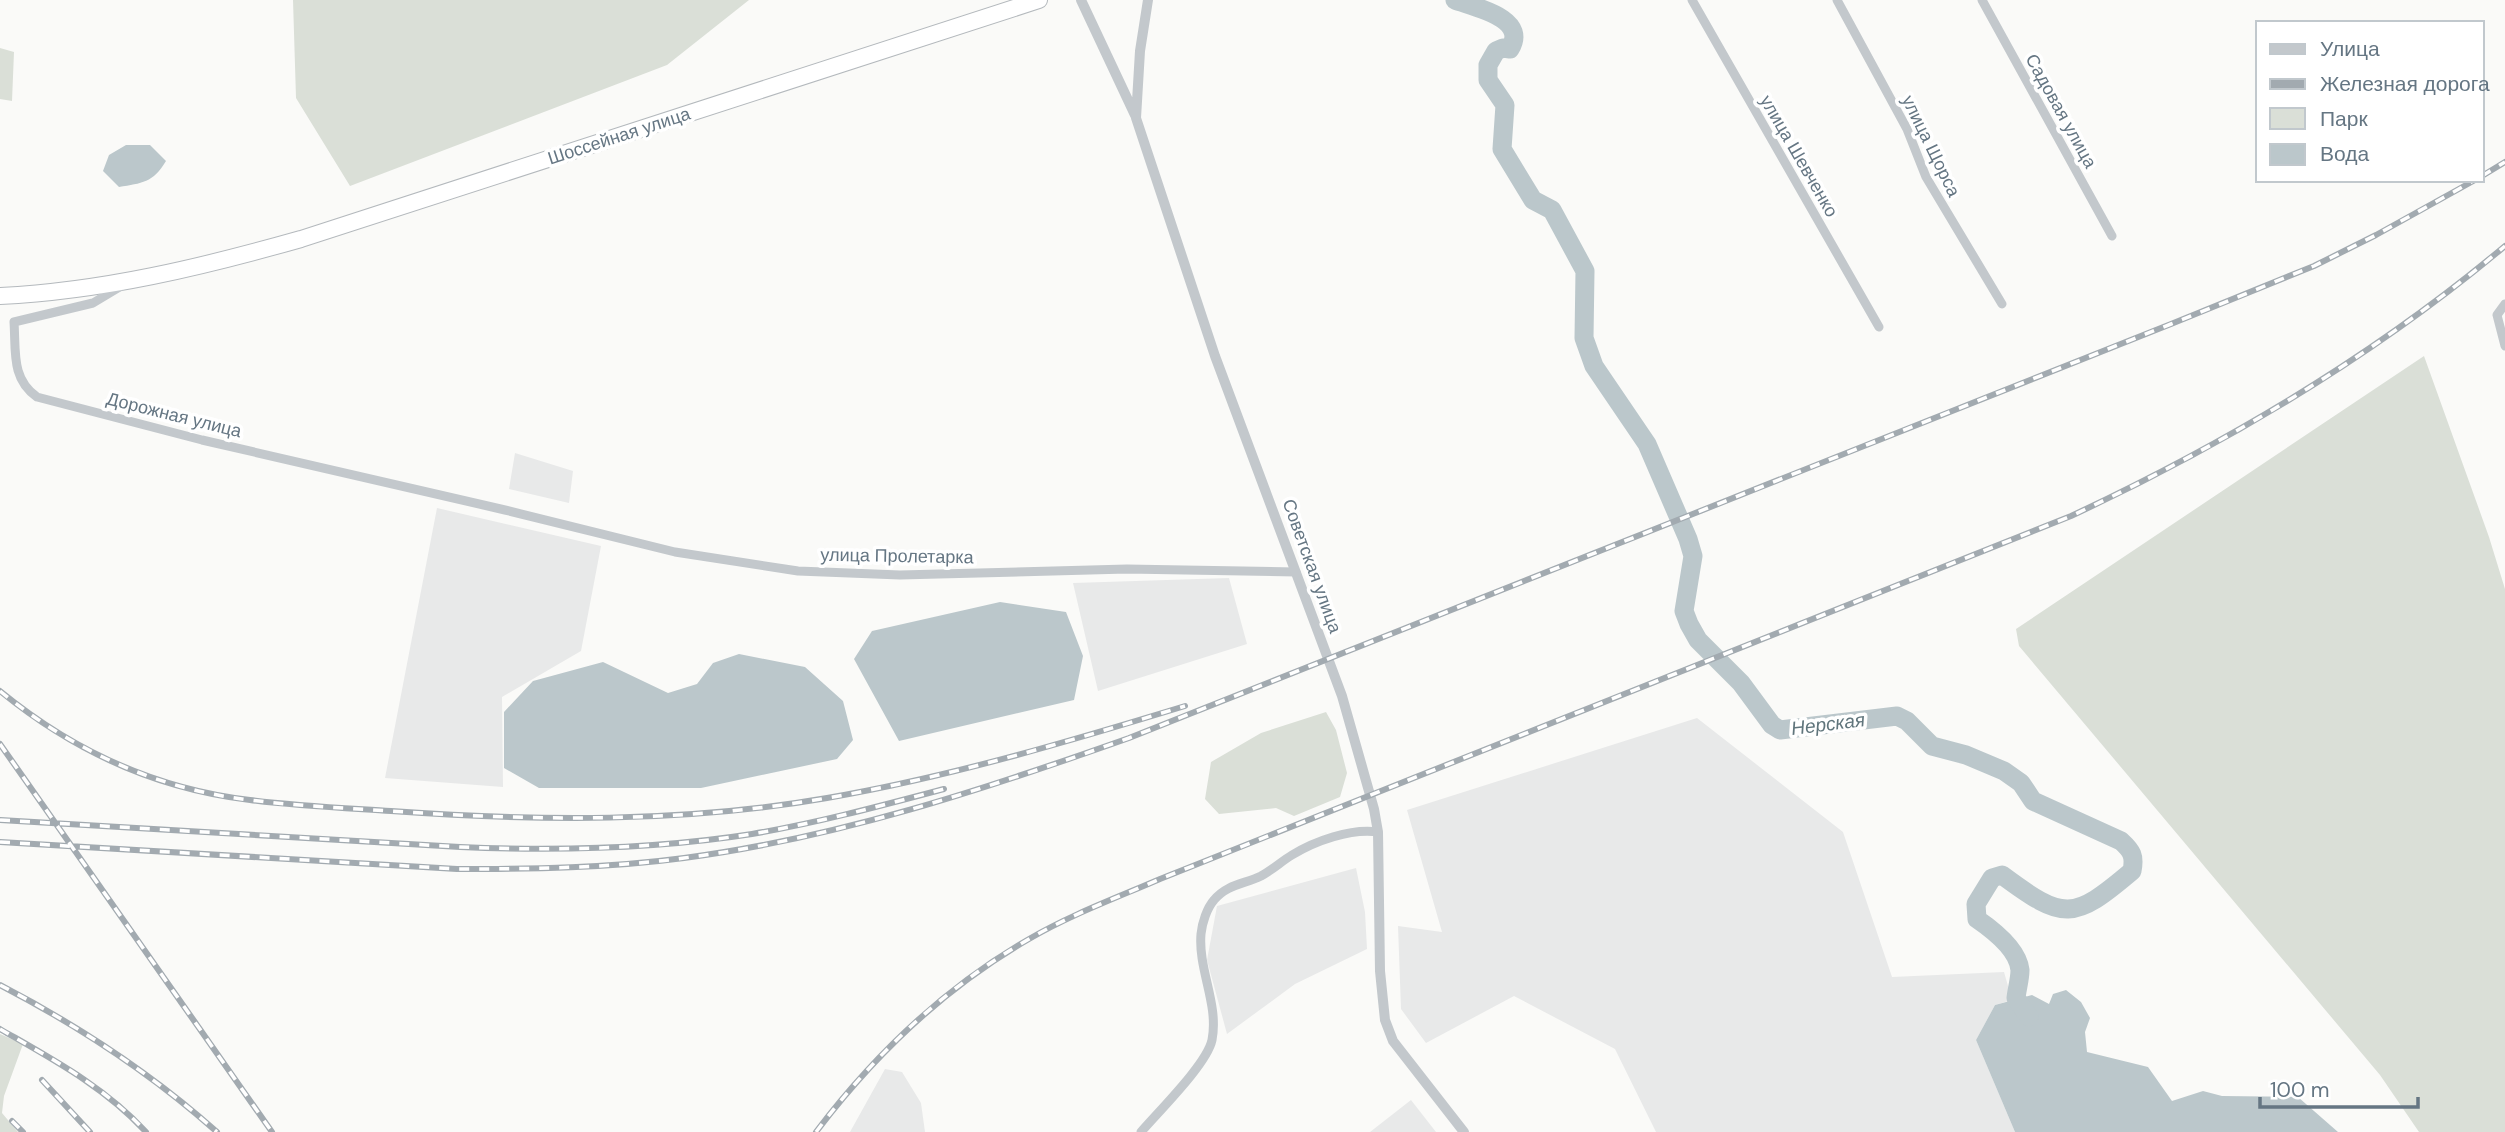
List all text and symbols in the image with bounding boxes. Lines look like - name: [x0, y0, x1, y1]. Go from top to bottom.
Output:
- legend: [2256, 21, 2484, 182]
- text: Улица: [2320, 35, 2380, 63]
- street label: Садовая улица: [2020, 50, 2103, 173]
- text: Железная дорога: [2320, 70, 2490, 98]
- street label: улица Шевченко: [1754, 91, 1844, 221]
- street label: улица Щорса: [1896, 91, 1966, 202]
- street label: Шоссейная улица: [545, 101, 694, 170]
- text: Парк: [2320, 105, 2368, 133]
- text: Вода: [2320, 140, 2369, 168]
- street label: Дорожная улица: [104, 387, 245, 444]
- street label: Советская улица: [1277, 496, 1348, 637]
- street label: улица Пролетарка: [820, 543, 975, 569]
- water label: Нерская: [1790, 707, 1866, 741]
- scale bar: [2260, 1066, 2418, 1110]
- text: 100 m: [2270, 1076, 2330, 1104]

